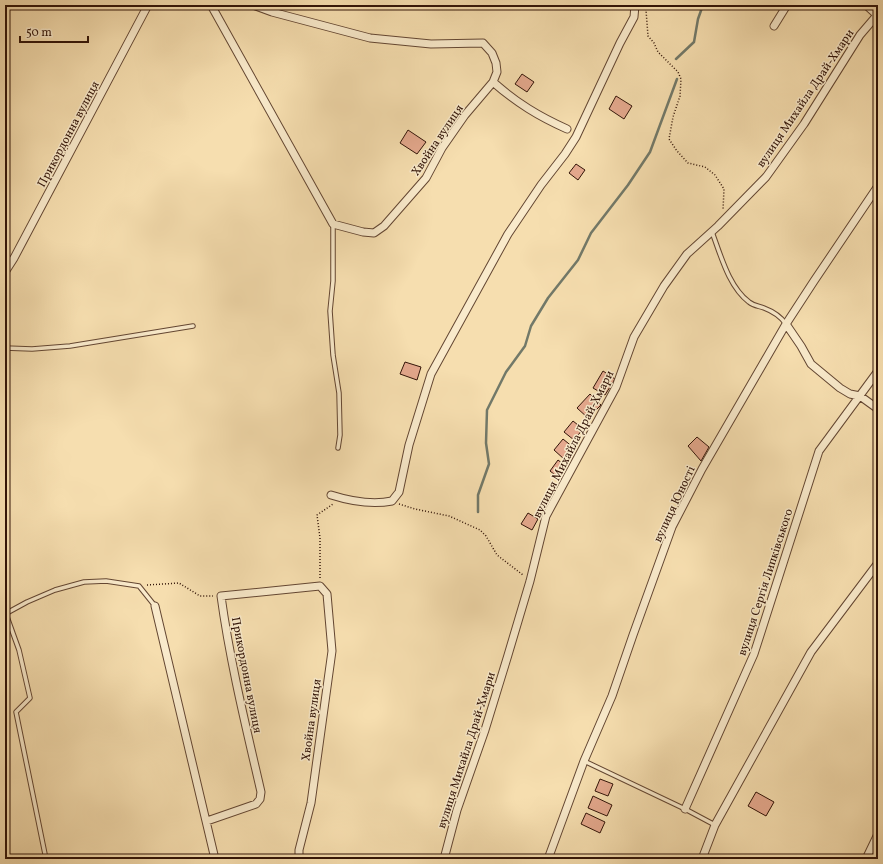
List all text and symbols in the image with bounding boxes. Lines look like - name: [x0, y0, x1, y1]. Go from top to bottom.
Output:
- scale bar: [20, 18, 88, 44]
- text: 50 m: [26, 25, 52, 41]
- street label: вулиця Михайла Драй-Хмари: [753, 26, 858, 171]
- street label: Прикордонна вулиця: [34, 79, 104, 190]
- street label: Хвойна вулиця: [408, 102, 468, 179]
- street label: вулиця Михайла Драй-Хмари: [530, 368, 618, 521]
- street label: вулиця Юності: [650, 463, 700, 545]
- street label: вулиця Сергія Липківського: [735, 507, 797, 658]
- street label: Прикордонна вулиця: [227, 616, 265, 735]
- street label: вулиця Михайла Драй-Хмари: [434, 670, 500, 831]
- street label: Хвойна вулиця: [298, 678, 326, 762]

